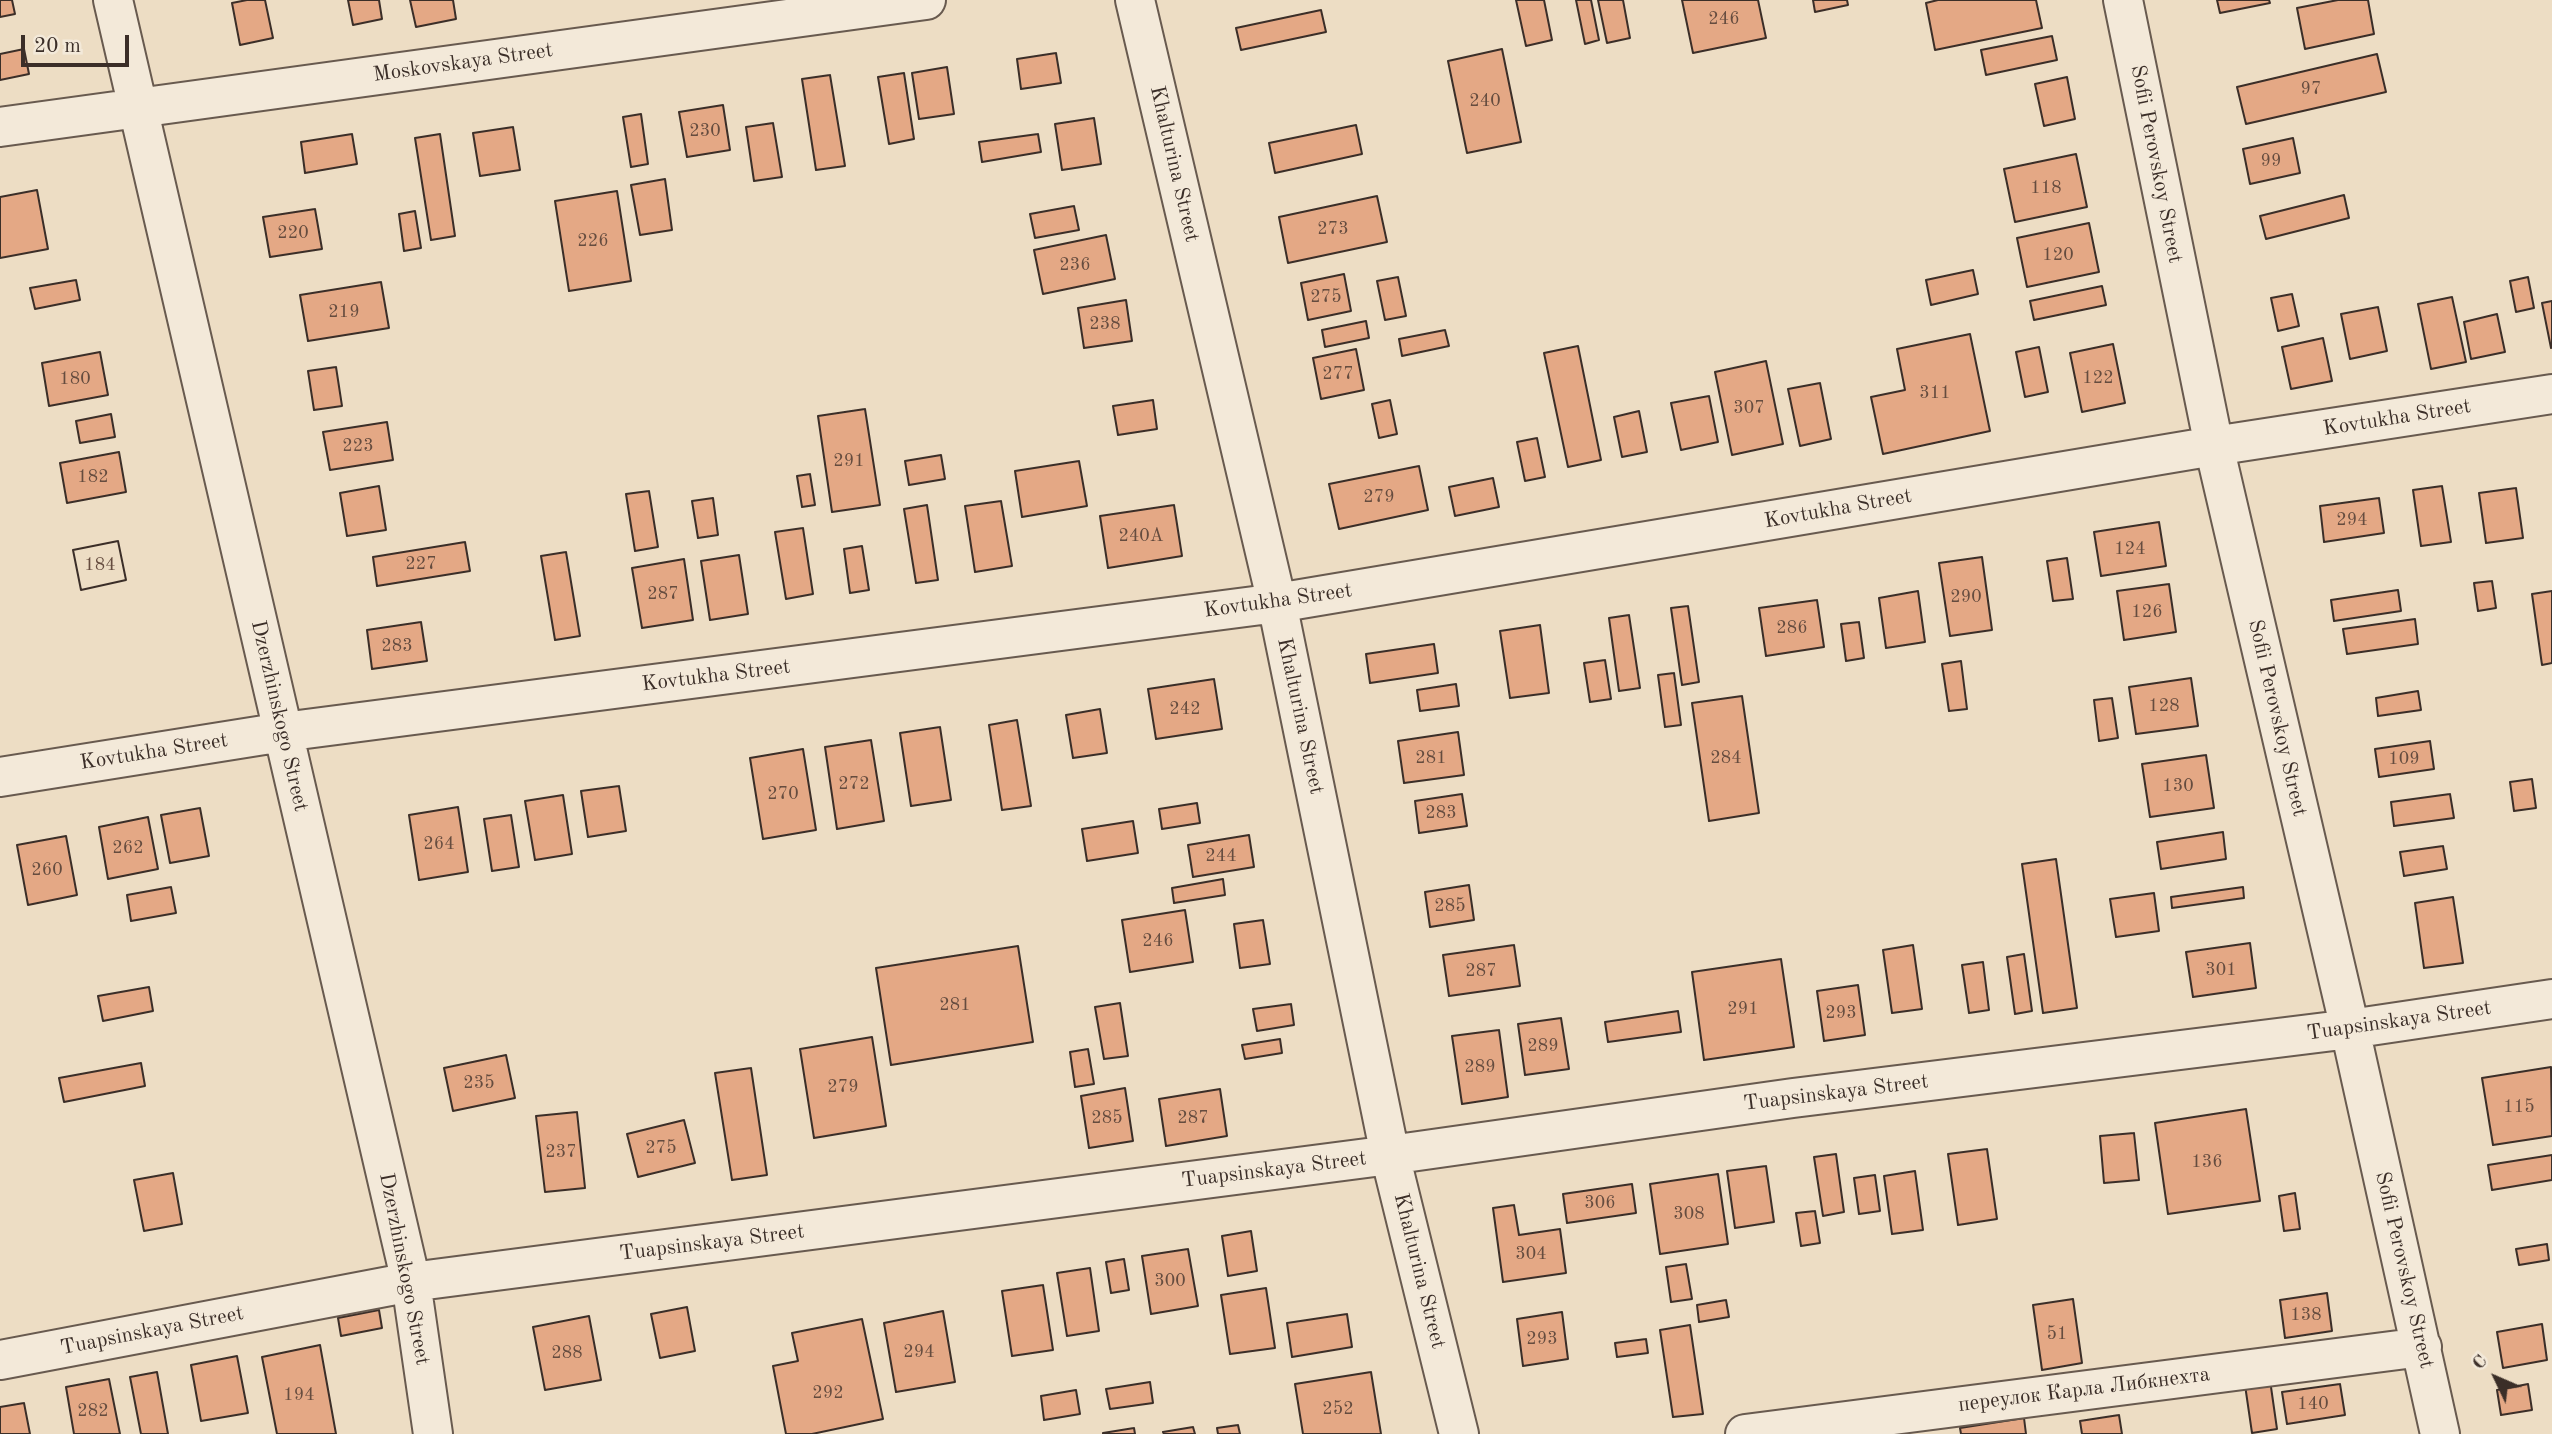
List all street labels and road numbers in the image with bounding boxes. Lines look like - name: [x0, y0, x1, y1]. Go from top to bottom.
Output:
- street label: Moskovskaya Street: [372, 38, 554, 88]
- street label: Sofii Perovskoy Street: [2124, 63, 2188, 265]
- street label: Khalturina Street: [1144, 83, 1204, 245]
- street label: Kovtukha Street: [2321, 394, 2473, 442]
- street label: Kovtukha Street: [1762, 484, 1914, 534]
- street label: Kovtukha Street: [1202, 578, 1354, 624]
- street label: Sofii Perovskoy Street: [2242, 617, 2312, 819]
- street label: Dzerzhinskogo Street: [245, 618, 313, 814]
- street label: Khalturina Street: [1271, 635, 1329, 797]
- street label: Kovtukha Street: [640, 654, 792, 698]
- street label: Kovtukha Street: [78, 728, 230, 776]
- street label: Tuapsinskaya Street: [2305, 996, 2493, 1046]
- street label: Tuapsinskaya Street: [1742, 1069, 1930, 1117]
- street label: Tuapsinskaya Street: [1180, 1146, 1368, 1194]
- street label: Sofii Perovskoy Street: [2369, 1169, 2439, 1371]
- street label: Dzerzhinskogo Street: [373, 1171, 435, 1367]
- street label: Khalturina Street: [1387, 1191, 1451, 1351]
- street label: Tuapsinskaya Street: [618, 1219, 806, 1267]
- street label: Tuapsinskaya Street: [58, 1301, 246, 1361]
- street label: переулок Карла Либкнехта: [1957, 1362, 2211, 1418]

